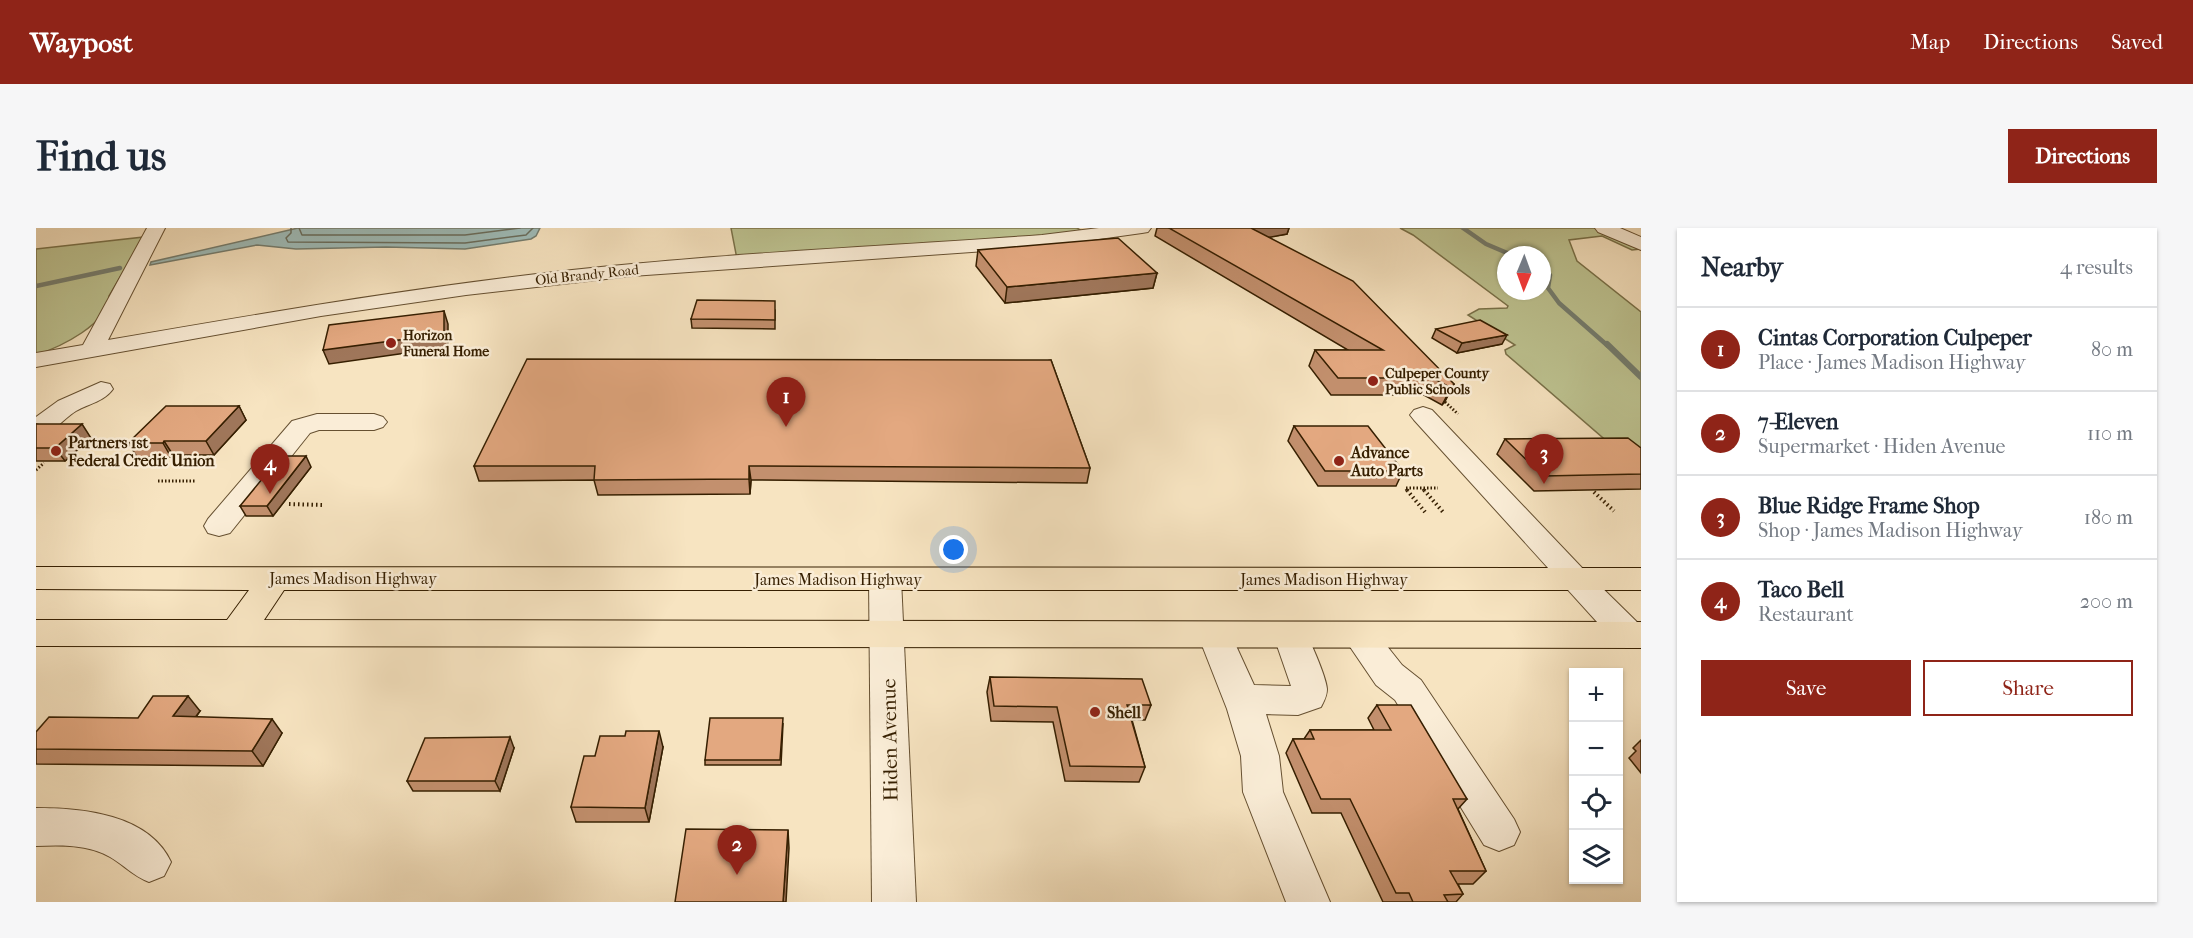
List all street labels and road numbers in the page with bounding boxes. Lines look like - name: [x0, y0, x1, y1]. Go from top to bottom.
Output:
- street label: Old Brandy Road: [534, 261, 640, 289]
- street label: James Madison Highway: [267, 569, 437, 588]
- street label: James Madison Highway: [752, 570, 922, 589]
- street label: James Madison Highway: [1238, 570, 1408, 589]
- street label: Hiden Avenue: [877, 678, 903, 802]

